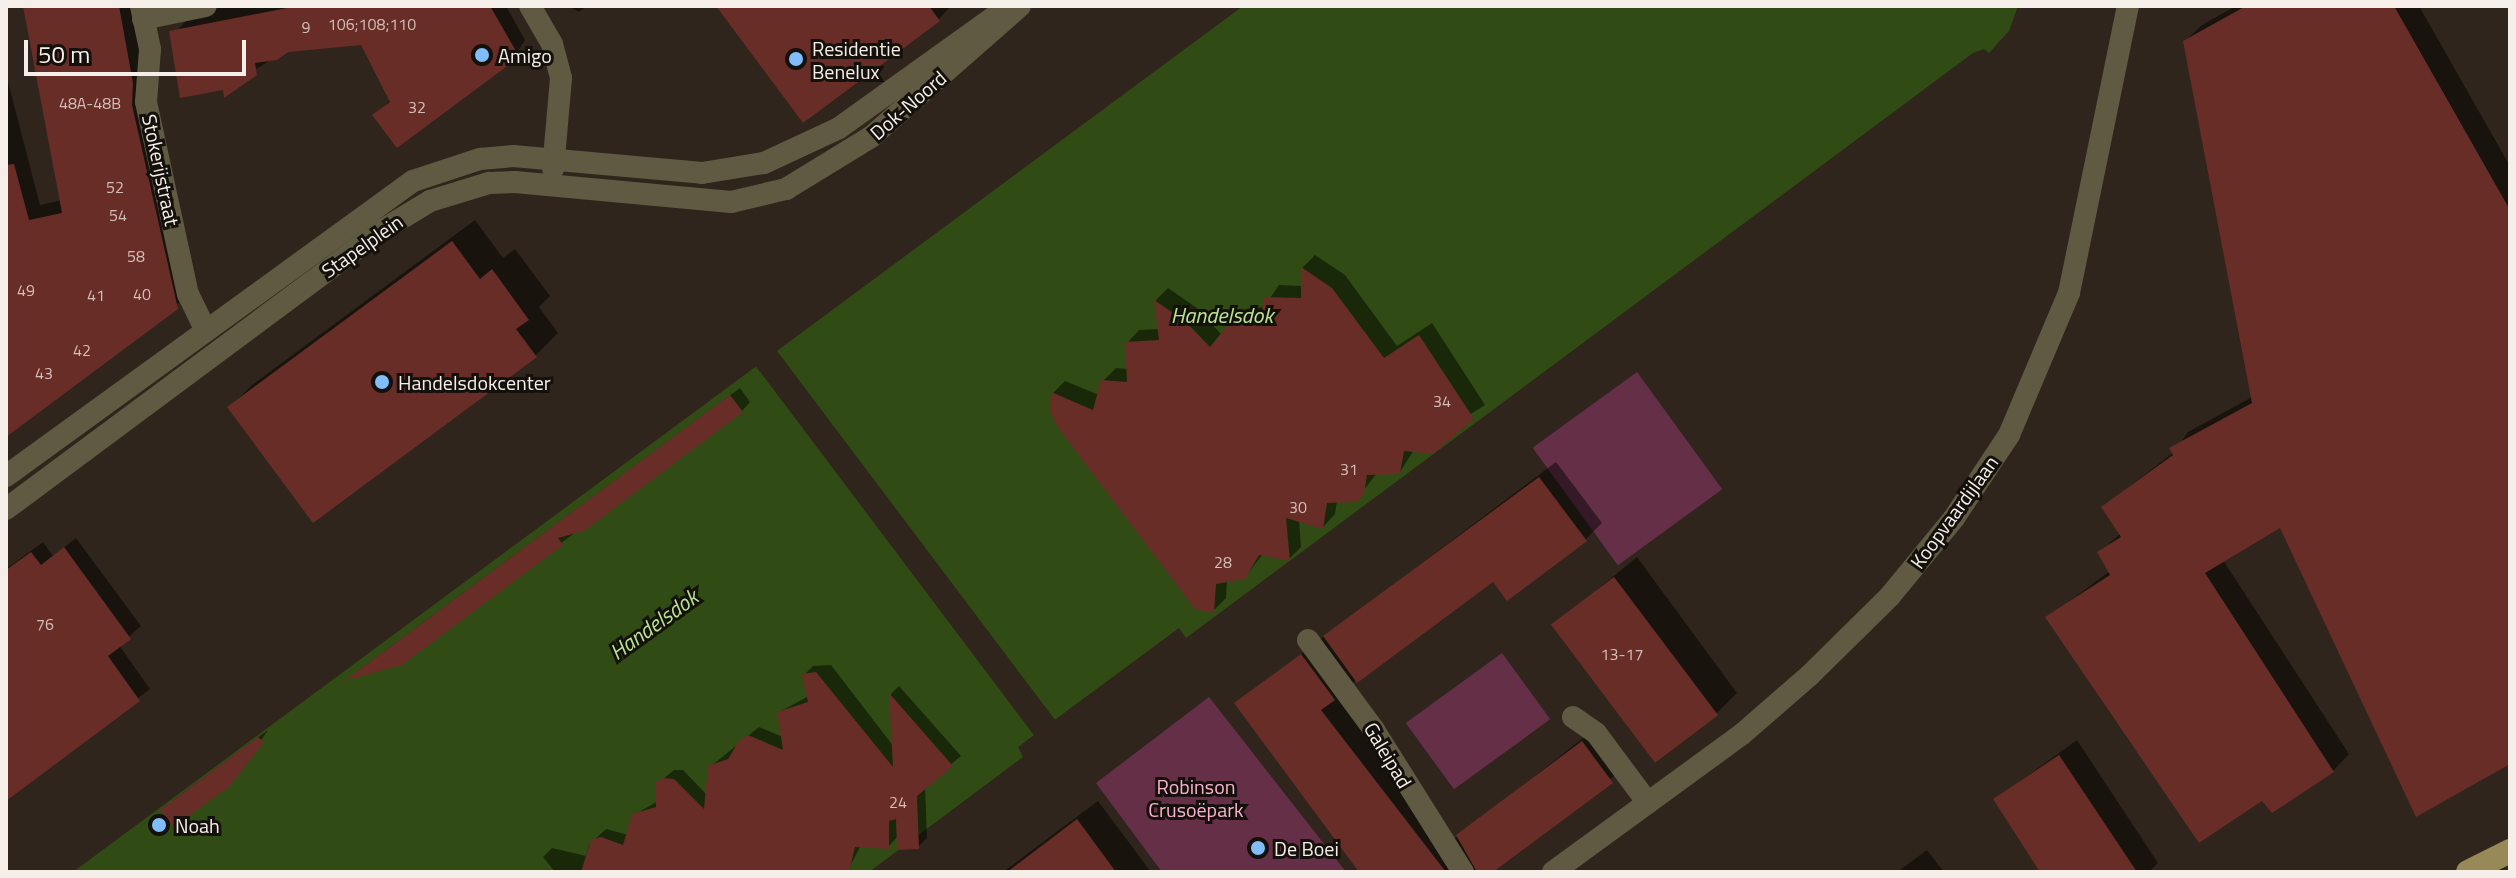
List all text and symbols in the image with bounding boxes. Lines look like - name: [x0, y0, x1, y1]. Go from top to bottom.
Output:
- house number: 106;108;110: [328, 14, 416, 34]
- house number: 9: [302, 17, 310, 37]
- scale bar: [28, 24, 250, 74]
- text: 50 m: [38, 36, 90, 72]
- place label: Residentie Benelux: [812, 36, 901, 83]
- place label: Amigo: [498, 43, 552, 67]
- marker: Amigo: [473, 46, 491, 64]
- marker: Residentie Benelux: [787, 50, 805, 68]
- street label: Dok-Noord: [865, 65, 951, 145]
- house number: 48A-48B: [59, 93, 121, 113]
- house number: 32: [408, 97, 426, 117]
- street label: Stokerijstraat: [137, 112, 185, 228]
- house number: 52: [106, 177, 124, 197]
- house number: 54: [109, 205, 127, 225]
- street label: Stapelplein: [317, 209, 407, 283]
- house number: 58: [127, 246, 145, 266]
- house number: 49: [17, 280, 35, 300]
- house number: 40: [133, 284, 151, 304]
- house number: 41: [87, 285, 105, 305]
- water label: Handelsdok: [1171, 303, 1273, 329]
- house number: 42: [73, 340, 91, 360]
- house number: 43: [35, 363, 53, 383]
- place label: Handelsdokcenter: [398, 370, 551, 394]
- marker: Handelsdokcenter: [373, 373, 391, 391]
- house number: 34: [1433, 391, 1451, 411]
- street label: Koopvaardijlaan: [1905, 451, 2003, 573]
- house number: 31: [1340, 459, 1358, 479]
- house number: 30: [1289, 497, 1307, 517]
- house number: 28: [1214, 552, 1232, 572]
- water label: Handelsdok: [605, 584, 703, 666]
- house number: 76: [36, 614, 54, 634]
- house number: 13-17: [1601, 644, 1643, 664]
- street label: Galeipad: [1359, 718, 1417, 792]
- park label: Robinson Crusoëpark: [1148, 774, 1244, 821]
- house number: 24: [889, 792, 907, 812]
- place label: Noah: [175, 813, 220, 837]
- marker: Noah: [150, 816, 168, 834]
- place label: De Boei: [1274, 836, 1339, 860]
- marker: De Boei: [1249, 839, 1267, 857]

